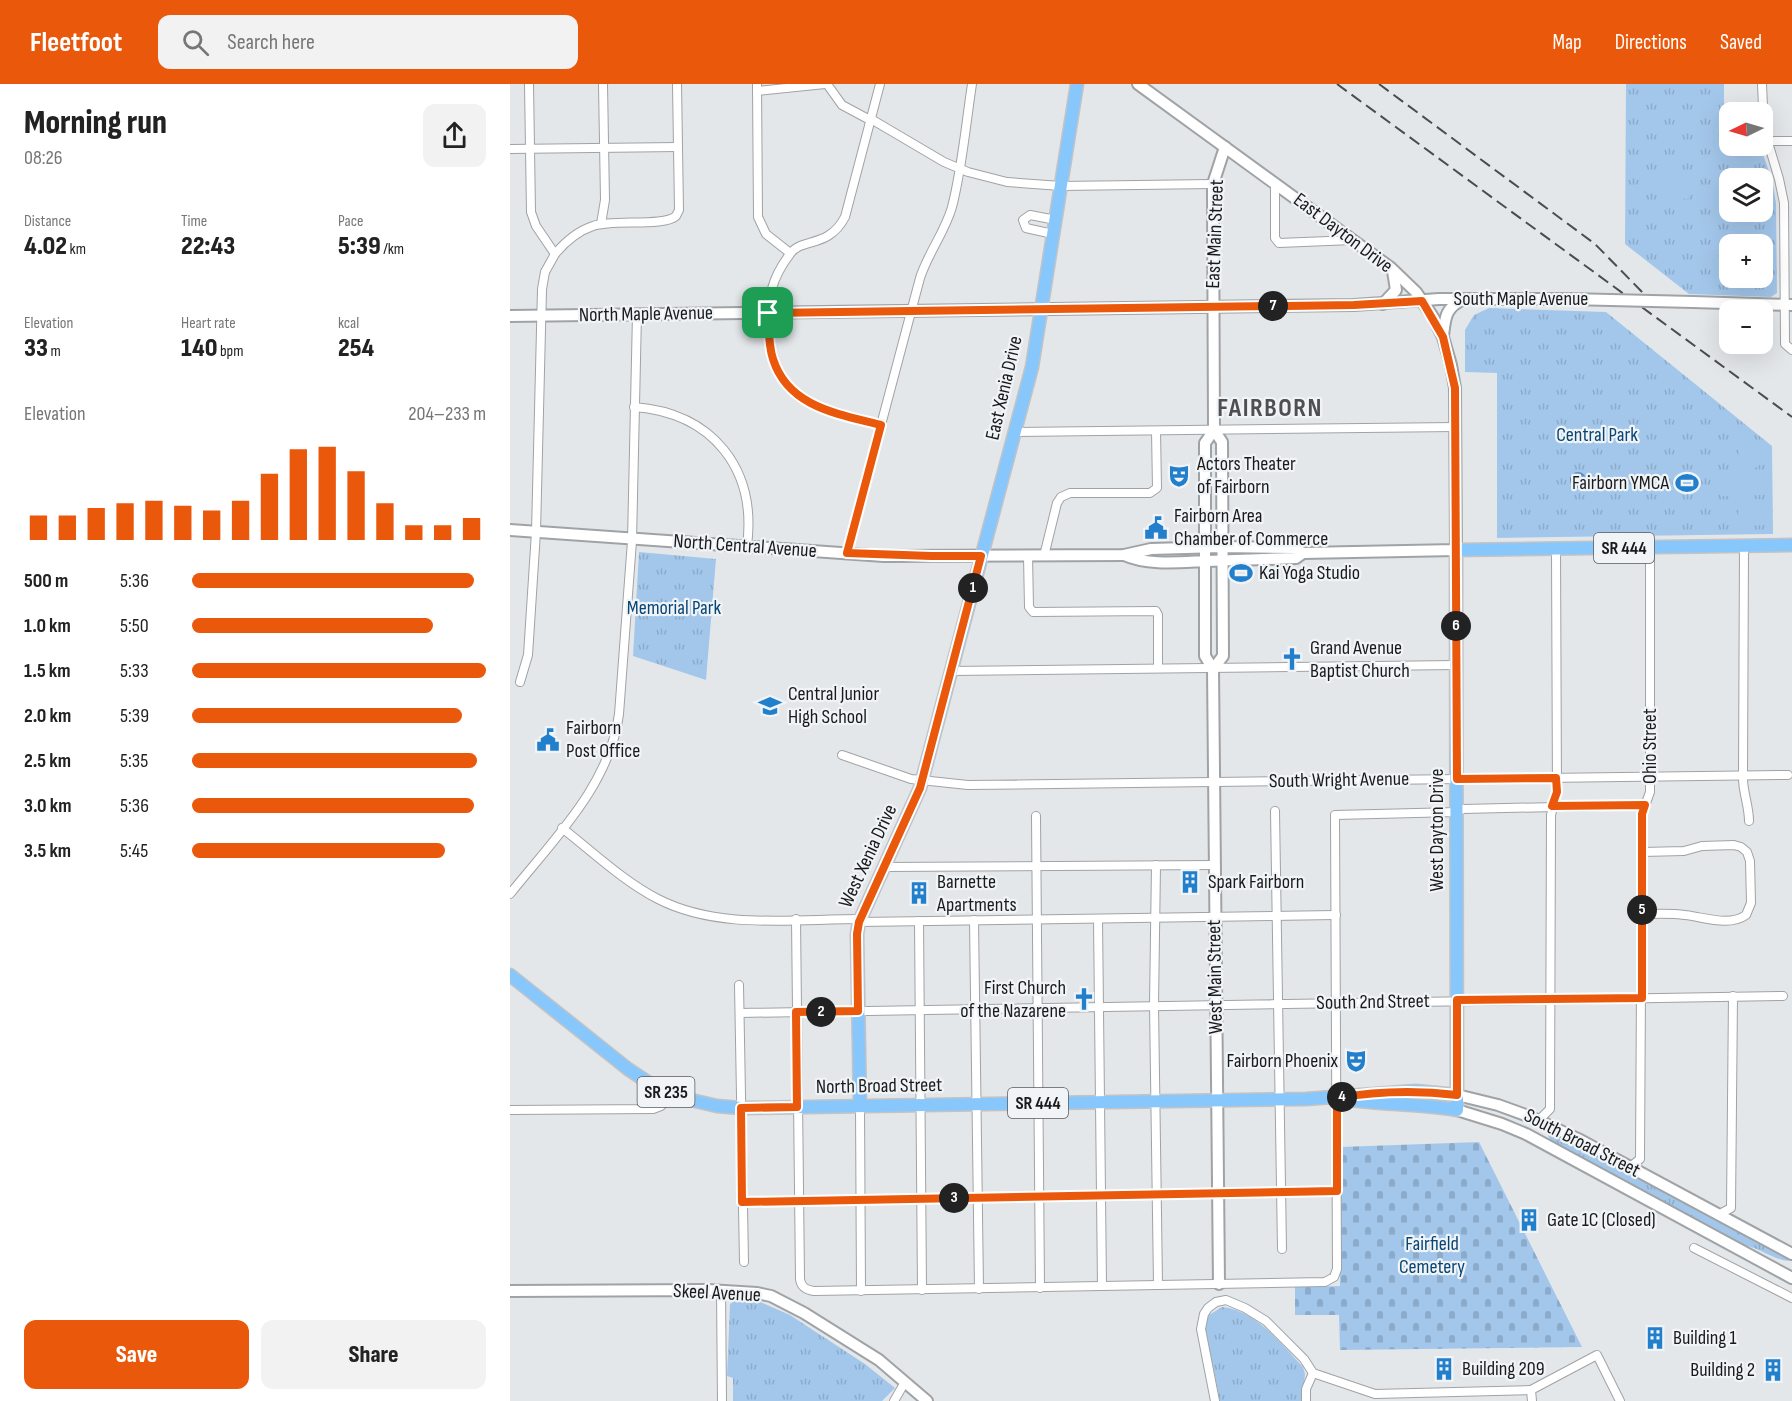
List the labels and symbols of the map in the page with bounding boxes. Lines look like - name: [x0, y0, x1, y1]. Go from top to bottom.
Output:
- north arrow: [1719, 102, 1773, 156]
- street label: East Main Street: [1201, 179, 1229, 289]
- street label: East Dayton Drive: [1289, 188, 1397, 278]
- pin: [742, 287, 793, 338]
- street label: South Maple Avenue: [1454, 287, 1588, 311]
- pin: 7: [1258, 291, 1288, 321]
- street label: North Maple Avenue: [579, 301, 713, 327]
- street label: East Xenia Drive: [980, 334, 1028, 442]
- district label: FAIRBORN: [1217, 393, 1323, 424]
- park label: Central Park: [1556, 423, 1638, 447]
- place label: Actors Theater of Fairborn: [1196, 452, 1296, 499]
- theatre icon: Actors Theater of Fairborn: [1166, 463, 1192, 489]
- sports icon: Fairborn YMCA: [1674, 470, 1700, 496]
- place label: Fairborn YMCA: [1572, 471, 1669, 495]
- place label: Fairborn Area Chamber of Commerce: [1174, 504, 1328, 551]
- public building icon: Fairborn Area Chamber of Commerce: [1143, 515, 1169, 541]
- street label: North Central Avenue: [673, 529, 817, 563]
- road number: SR 444: [1594, 533, 1654, 563]
- sports icon: Kai Yoga Studio: [1228, 560, 1254, 586]
- place label: Kai Yoga Studio: [1259, 561, 1360, 585]
- pin: 1: [958, 573, 988, 603]
- park label: Memorial Park: [627, 596, 722, 620]
- pin: 6: [1441, 611, 1471, 641]
- place label: Grand Avenue Baptist Church: [1310, 636, 1410, 683]
- church icon: Grand Avenue Baptist Church: [1279, 646, 1305, 672]
- place label: Central Junior High School: [788, 682, 879, 729]
- school or university icon: Central Junior High School: [757, 693, 783, 719]
- street label: Ohio Street: [1638, 708, 1662, 784]
- place label: Fairborn Post Office: [566, 716, 640, 763]
- public building icon: Fairborn Post Office: [535, 727, 561, 753]
- street label: South Wright Avenue: [1269, 767, 1409, 793]
- street label: West Dayton Drive: [1425, 768, 1449, 892]
- street label: West Xenia Drive: [834, 801, 902, 911]
- building icon: Spark Fairborn: [1177, 869, 1203, 895]
- place label: Barnette Apartments: [936, 870, 1017, 917]
- place label: Spark Fairborn: [1208, 870, 1304, 894]
- building icon: Barnette Apartments: [906, 880, 932, 906]
- pin: 5: [1627, 895, 1657, 925]
- street label: West Main Street: [1202, 920, 1228, 1034]
- place label: First Church of the Nazarene: [960, 976, 1066, 1023]
- church icon: First Church of the Nazarene: [1071, 986, 1097, 1012]
- street label: South 2nd Street: [1316, 989, 1430, 1015]
- pin: 2: [806, 997, 836, 1027]
- theatre icon: Fairborn Phoenix: [1343, 1048, 1369, 1074]
- place label: Fairborn Phoenix: [1226, 1049, 1338, 1073]
- street label: North Broad Street: [816, 1073, 942, 1099]
- road number: SR 235: [638, 1077, 694, 1107]
- pin: 4: [1327, 1082, 1357, 1112]
- road number: SR 444: [1008, 1088, 1068, 1118]
- street label: South Broad Street: [1520, 1103, 1644, 1183]
- pin: 3: [939, 1183, 969, 1213]
- building icon: Gate 1C (Closed): [1516, 1207, 1542, 1233]
- place label: Gate 1C (Closed): [1547, 1208, 1656, 1232]
- park label: Fairfield Cemetery: [1399, 1232, 1465, 1279]
- street label: Skeel Avenue: [673, 1279, 761, 1307]
- building icon: Building 1: [1642, 1325, 1668, 1351]
- place label: Building 1: [1673, 1326, 1736, 1350]
- building icon: Building 209: [1431, 1356, 1457, 1382]
- place label: Building 209: [1462, 1357, 1545, 1381]
- building icon: Building 2: [1760, 1357, 1786, 1383]
- place label: Building 2: [1690, 1358, 1755, 1382]

